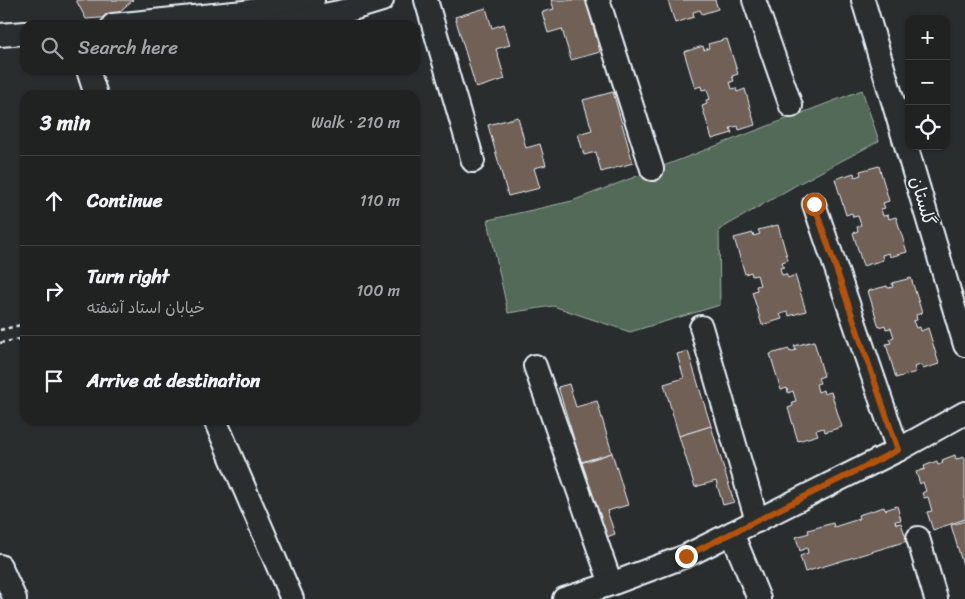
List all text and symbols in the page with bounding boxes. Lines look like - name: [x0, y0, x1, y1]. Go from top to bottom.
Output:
- map controls: [905, 15, 950, 150]
- button: +: [905, 15, 950, 60]
- search box: [20, 20, 420, 75]
- text: Search here: [78, 31, 178, 64]
- icon: search: [38, 34, 66, 62]
- button: −: [905, 60, 950, 105]
- text: 3 min: [40, 104, 90, 142]
- button: locate: [905, 105, 950, 150]
- text: Walk · 210 m: [311, 108, 400, 137]
- street label: گلستان: [901, 172, 945, 230]
- text: Continue: [87, 184, 163, 217]
- text: 110 m: [360, 186, 400, 215]
- icon: ahead: [40, 187, 68, 215]
- route start: [803, 193, 826, 216]
- text: Turn right: [87, 260, 169, 293]
- text: 100 m: [356, 276, 400, 305]
- icon: right: [40, 277, 68, 305]
- text: خیابان استاد آشفته: [87, 293, 205, 322]
- text: Arrive at destination: [87, 364, 260, 397]
- icon: arrive: [40, 367, 68, 395]
- route end: [675, 545, 698, 568]

